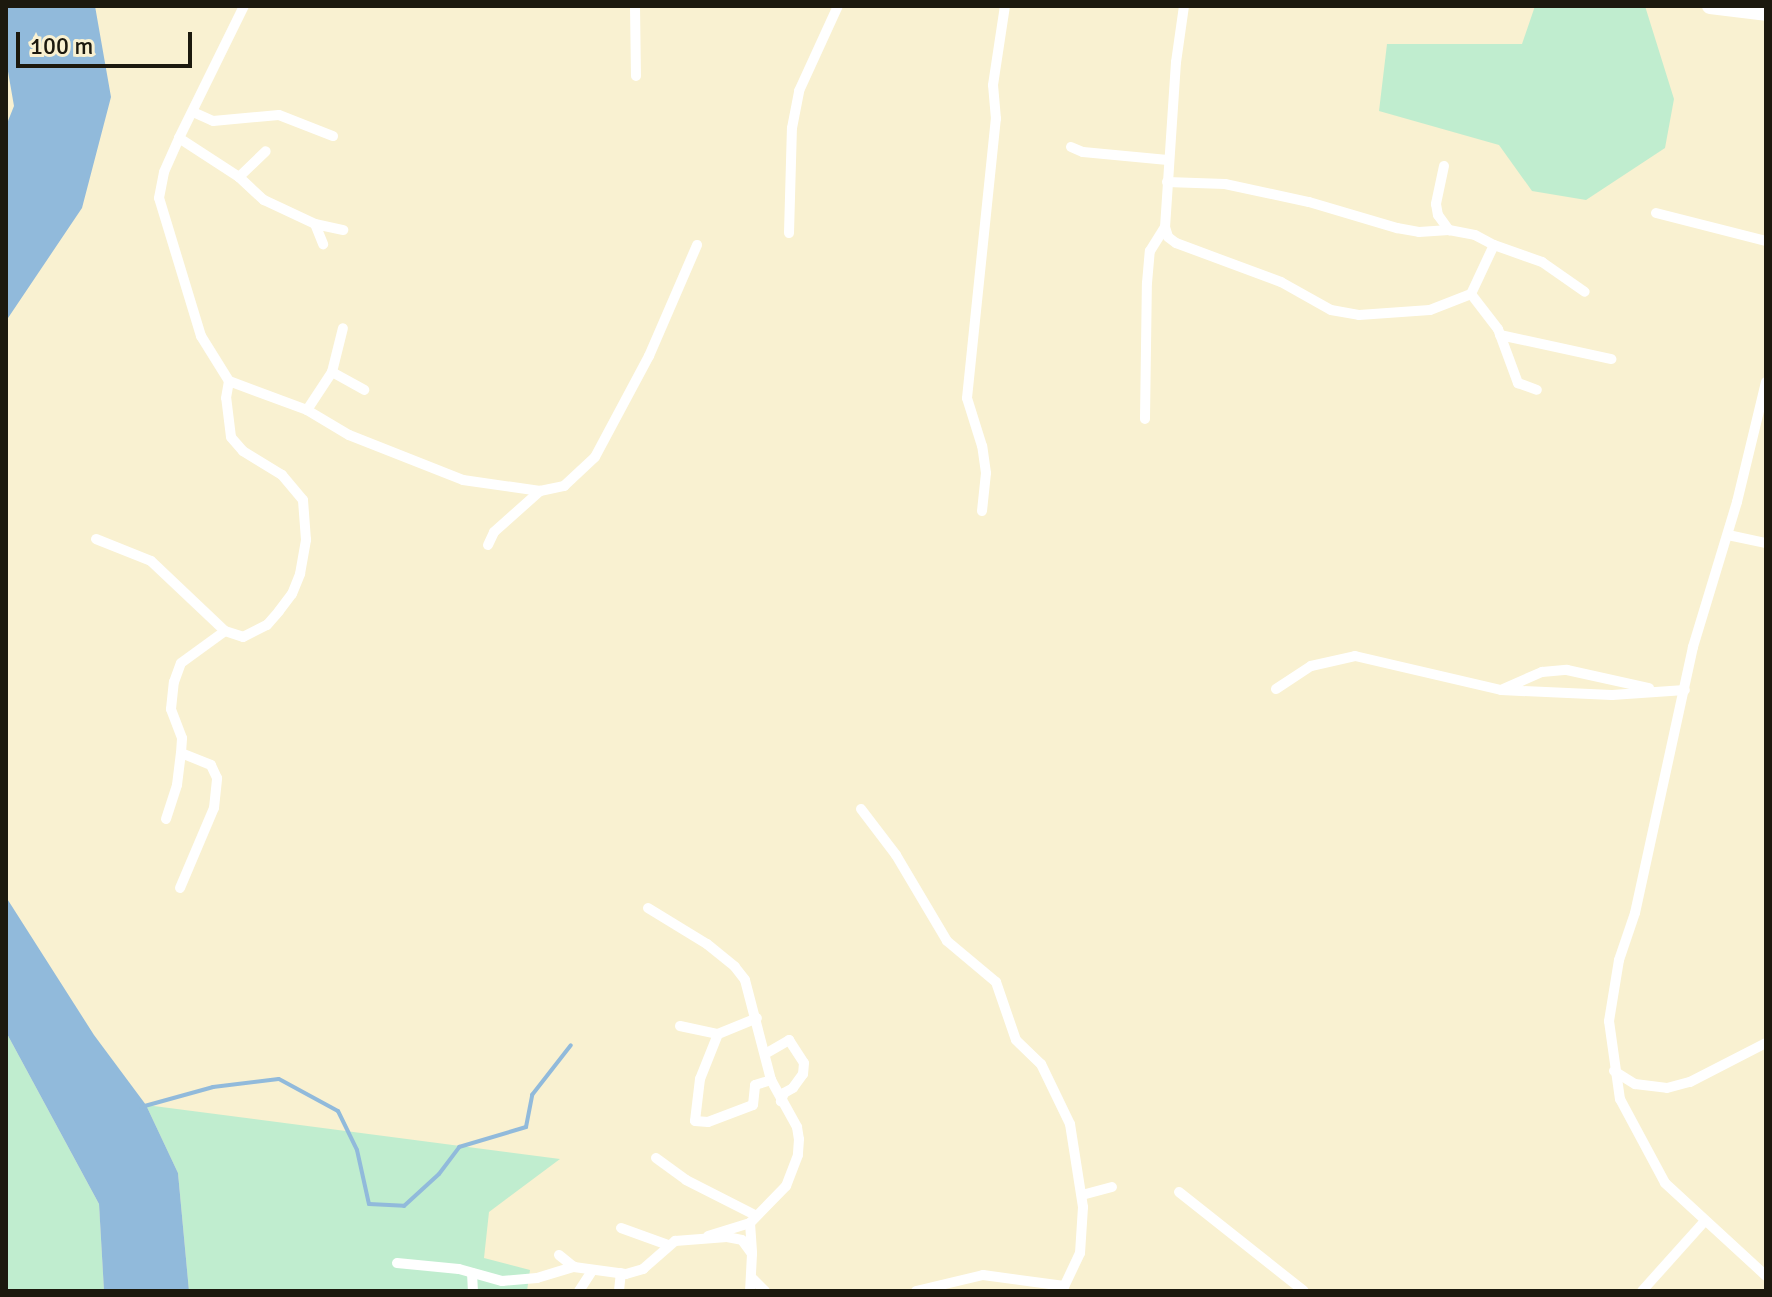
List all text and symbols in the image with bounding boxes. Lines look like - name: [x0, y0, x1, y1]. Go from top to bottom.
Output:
- scale bar: [20, 16, 196, 66]
- text: 100 m: [30, 31, 93, 61]

